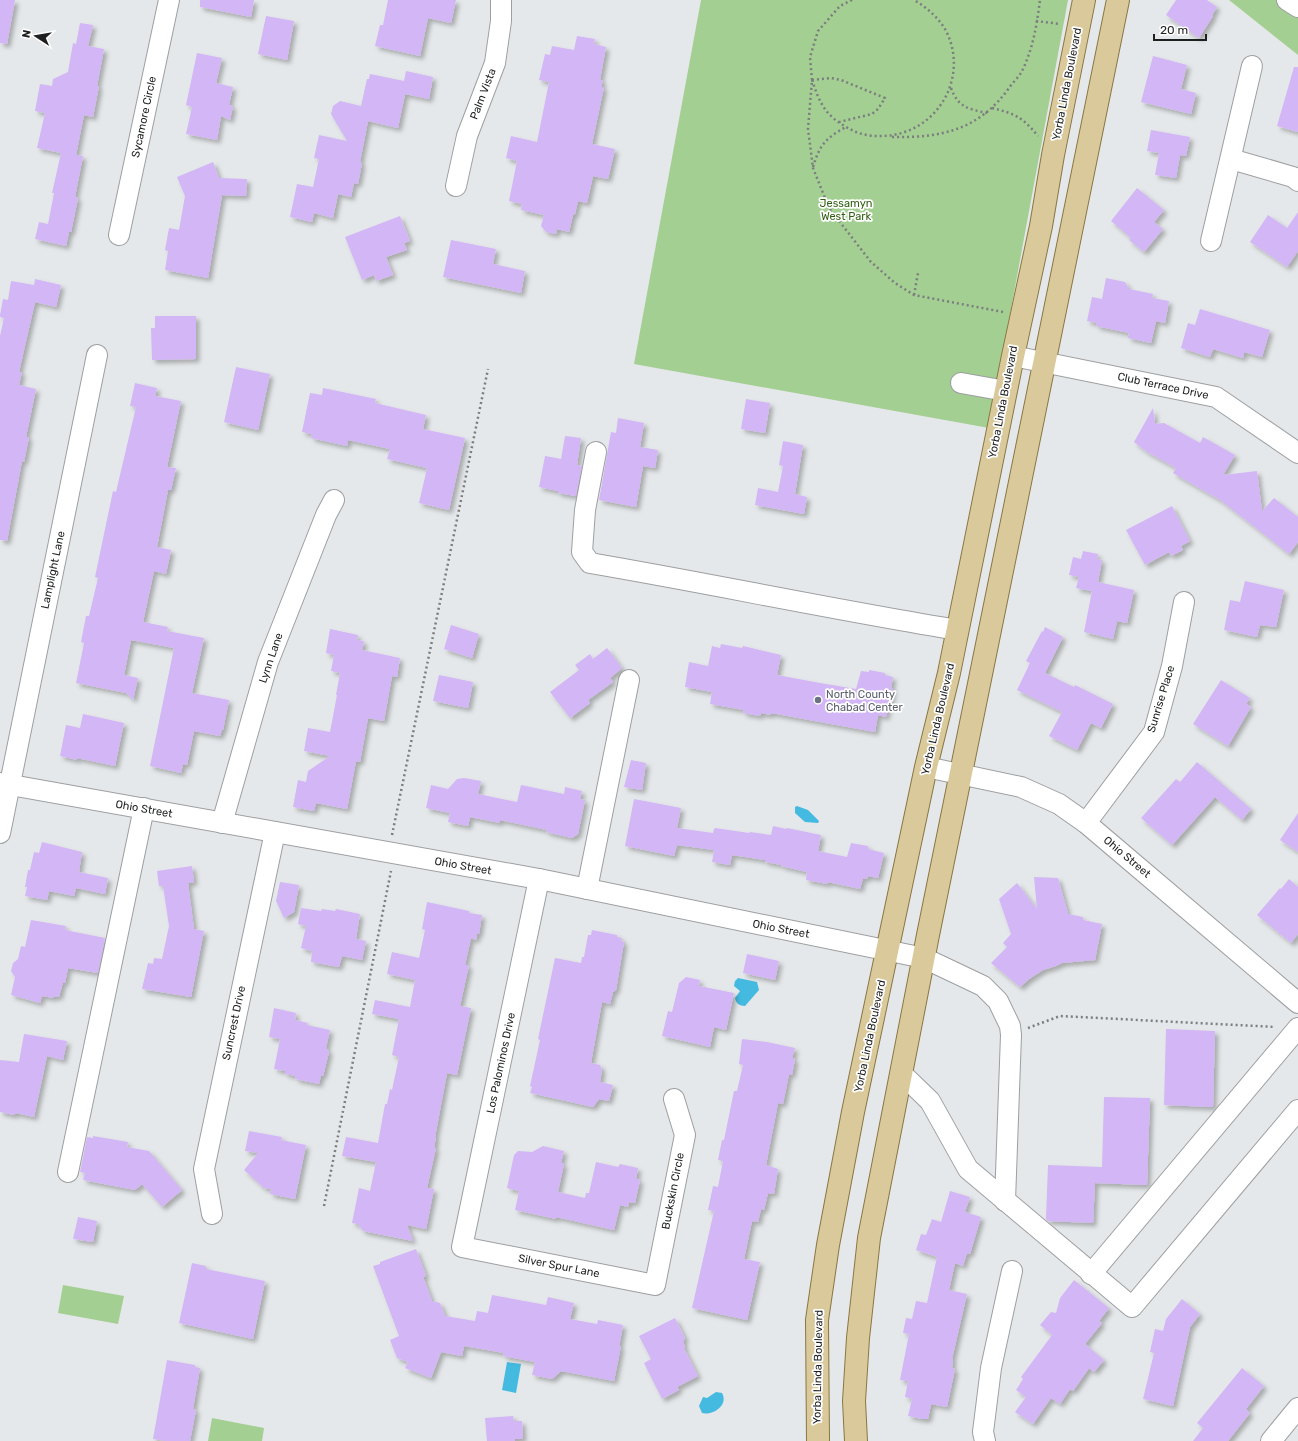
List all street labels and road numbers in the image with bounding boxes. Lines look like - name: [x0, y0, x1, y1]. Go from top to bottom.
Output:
- street label: Yorba Linda Boulevard: [1050, 27, 1084, 141]
- street label: Palm Vista: [467, 67, 499, 121]
- street label: Sycamore Circle: [129, 75, 159, 159]
- street label: Yorba Linda Boulevard: [986, 345, 1020, 459]
- street label: Club Terrace Drive: [1116, 370, 1210, 402]
- street label: Lamplight Lane: [38, 530, 68, 610]
- street label: Lynn Lane: [256, 631, 286, 685]
- street label: Yorba Linda Boulevard: [919, 662, 957, 776]
- street label: Sunrise Place: [1145, 664, 1177, 734]
- street label: Ohio Street: [114, 798, 174, 821]
- street label: Ohio Street: [1101, 834, 1154, 881]
- street label: Ohio Street: [433, 855, 493, 878]
- street label: Ohio Street: [751, 917, 811, 941]
- street label: Yorba Linda Boulevard: [852, 979, 888, 1093]
- street label: Suncrest Drive: [220, 985, 248, 1061]
- street label: Los Palominos Drive: [484, 1011, 518, 1115]
- street label: Buckskin Circle: [659, 1152, 687, 1230]
- street label: Silver Spur Lane: [517, 1252, 601, 1280]
- street label: Yorba Linda Boulevard: [811, 1310, 825, 1424]

